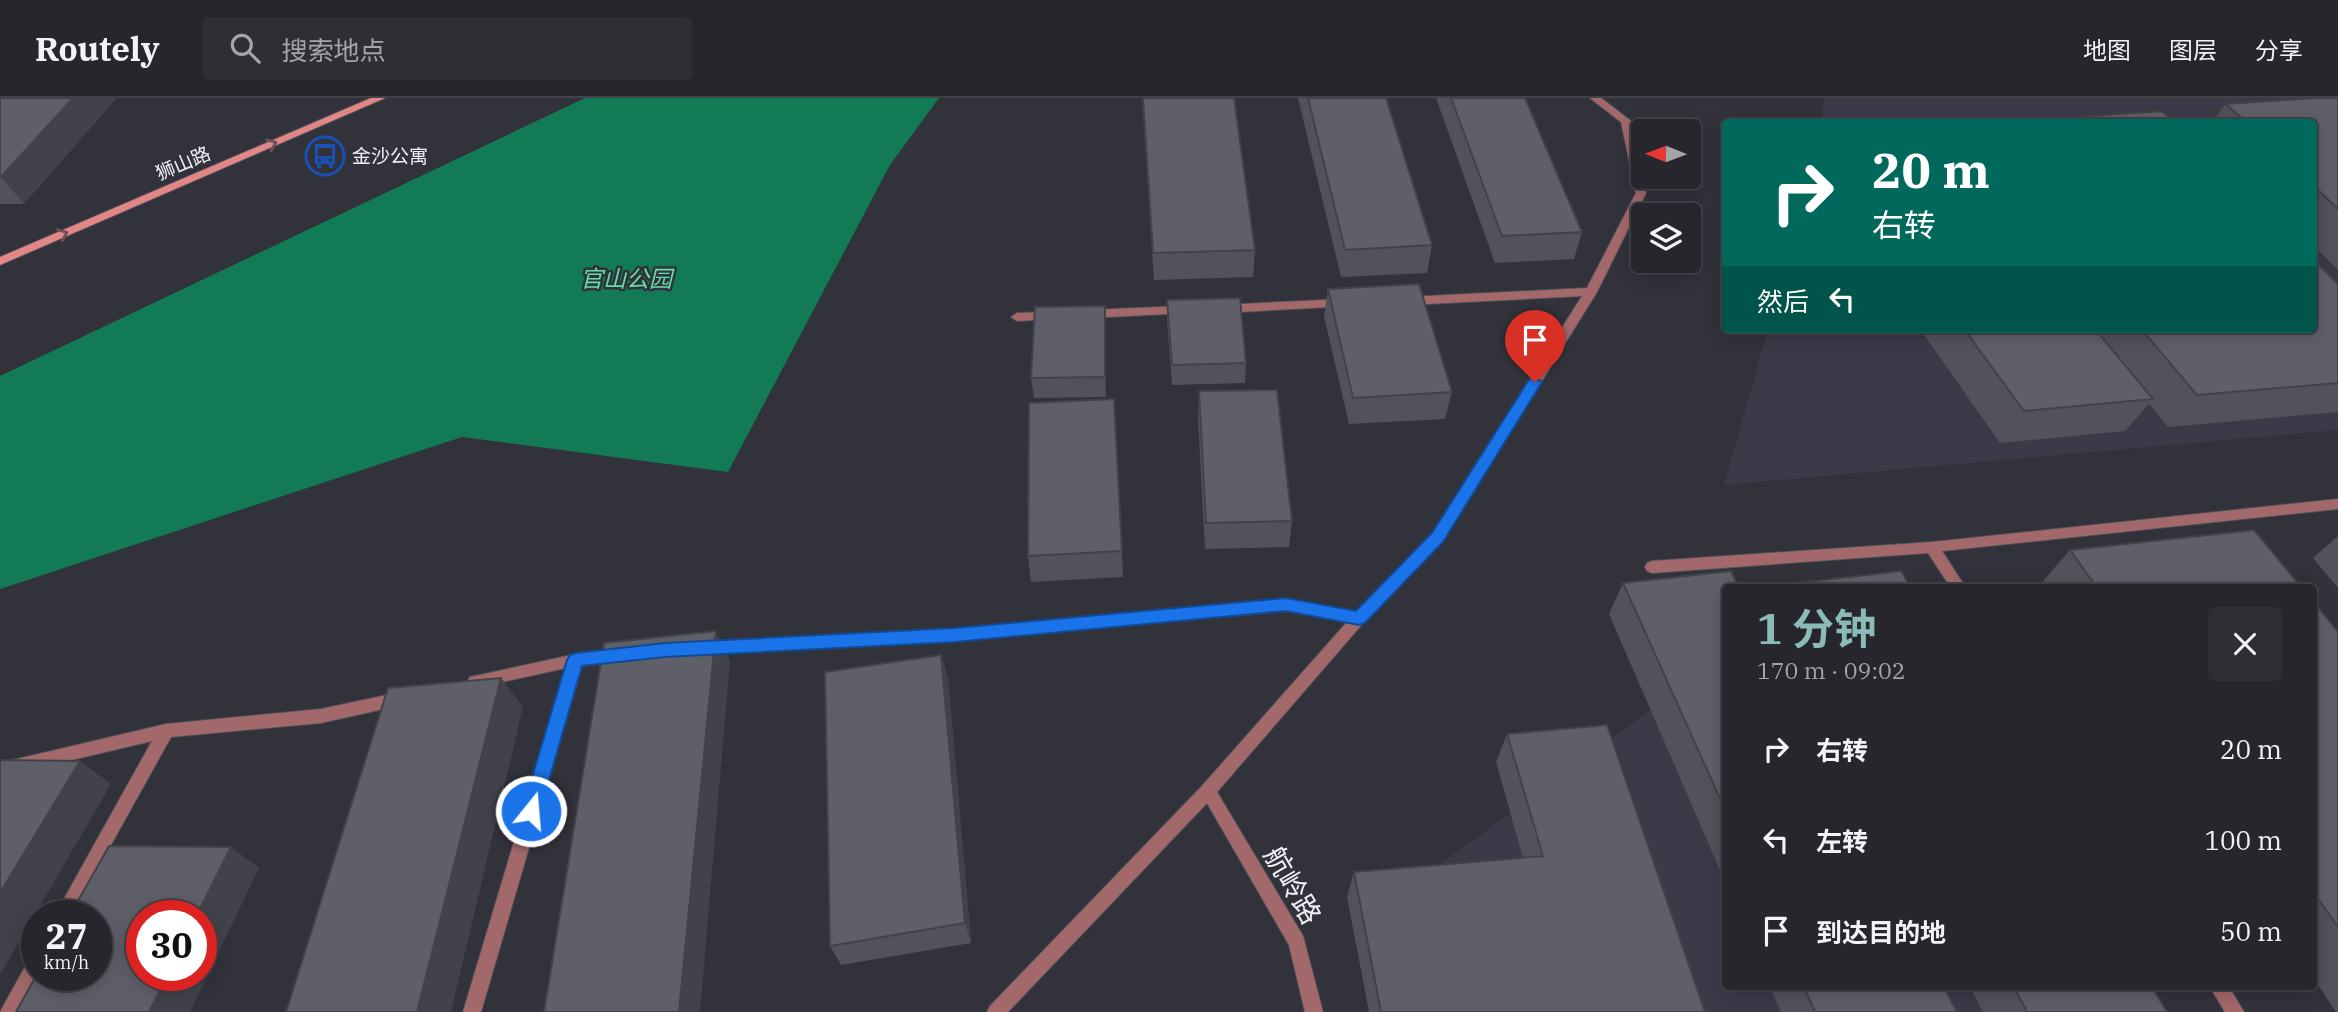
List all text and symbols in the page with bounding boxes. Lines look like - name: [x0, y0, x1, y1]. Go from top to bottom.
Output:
- search box: [202, 17, 692, 80]
- text: Routely: [35, 27, 160, 70]
- icon: search: [226, 29, 264, 67]
- text: 搜索地点: [282, 33, 386, 67]
- text: 地图: [2083, 34, 2131, 66]
- text: 图层: [2169, 34, 2217, 66]
- text: 分享: [2255, 34, 2303, 66]
- north arrow: [1631, 119, 1701, 189]
- map controls: [1631, 119, 1701, 273]
- bus stop icon: 金沙公寓: [304, 135, 346, 177]
- one-way arrow: [265, 138, 277, 152]
- text: 20 m: [1872, 138, 1990, 201]
- street label: 狮山路: [152, 141, 214, 185]
- place label: 金沙公寓: [352, 144, 428, 168]
- icon: right: [1757, 147, 1848, 238]
- button: layers: [1631, 203, 1701, 273]
- text: 右转: [1872, 204, 1936, 246]
- one-way arrow: [55, 228, 68, 242]
- park label: 官山公园: [580, 263, 675, 293]
- icon: left: [1823, 280, 1861, 318]
- text: 然后: [1757, 284, 1809, 318]
- pin: [1505, 310, 1565, 382]
- icon: arrive: [1516, 321, 1554, 359]
- text: 1 分钟: [1757, 601, 1876, 656]
- button: close: [2208, 607, 2282, 681]
- text: 170 m · 09:02: [1757, 655, 1906, 685]
- icon: right: [1757, 730, 1795, 768]
- text: 20 m: [2220, 732, 2282, 766]
- text: 右转: [1816, 733, 1868, 767]
- position arrow: [494, 774, 568, 848]
- icon: left: [1757, 821, 1795, 859]
- text: 100 m: [2204, 823, 2282, 857]
- text: 左转: [1816, 824, 1868, 858]
- street label: 航岭路: [1256, 839, 1330, 931]
- speed limit sign: 30: [126, 900, 217, 991]
- icon: arrive: [1757, 912, 1795, 950]
- text: 27: [45, 913, 88, 959]
- text: 50 m: [2220, 914, 2282, 948]
- text: 到达目的地: [1816, 915, 1946, 949]
- text: km/h: [44, 951, 89, 974]

